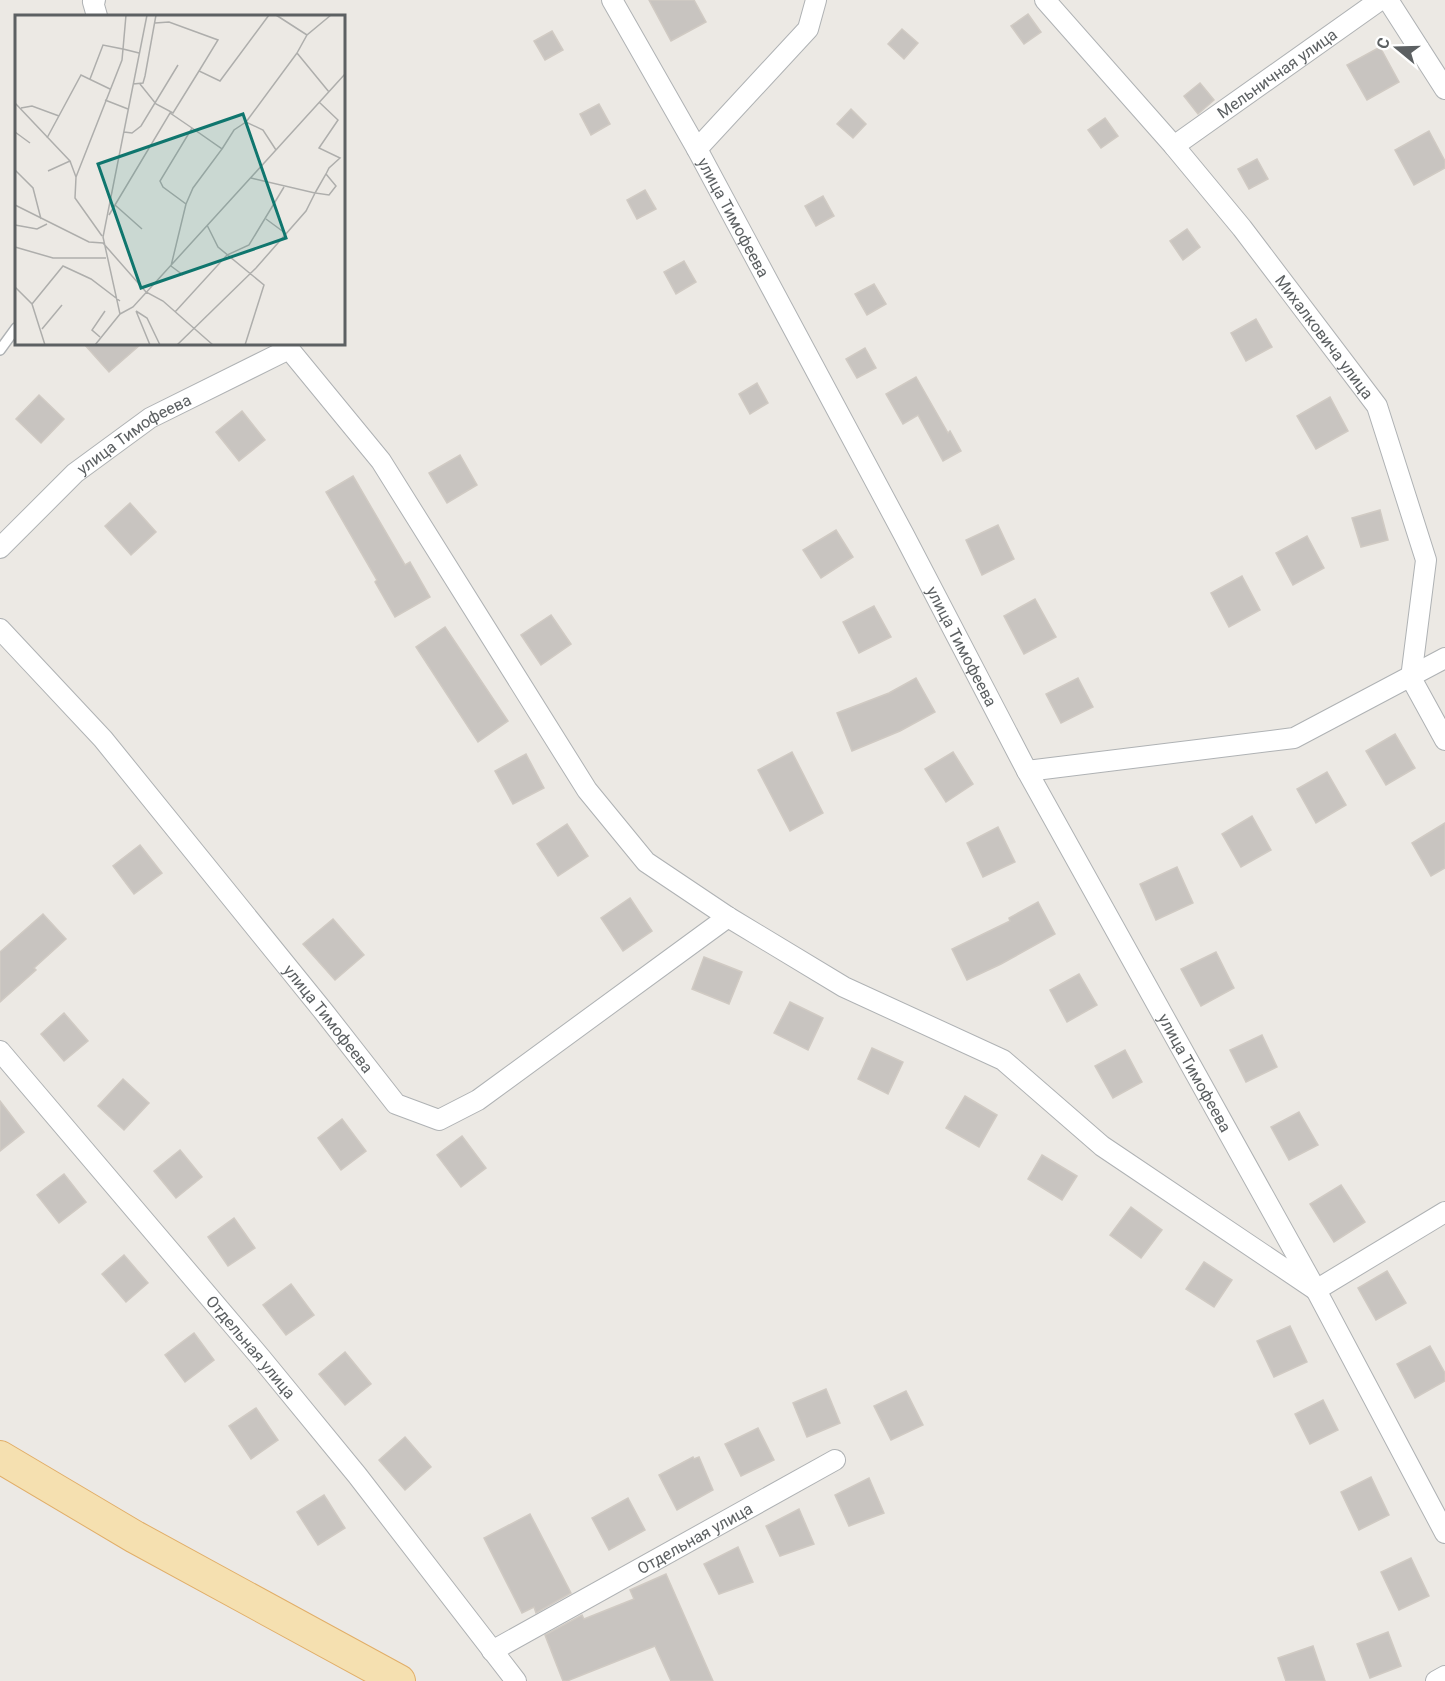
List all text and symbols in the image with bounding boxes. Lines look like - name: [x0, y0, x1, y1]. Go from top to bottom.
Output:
- inset map: [15, 15, 345, 345]
- north arrow: [1367, 18, 1427, 78]
- street label: Мельничная улица: [1213, 24, 1340, 122]
- text: С: [1373, 35, 1394, 51]
- street label: улица Тимофеева: [694, 154, 773, 280]
- street label: Михалковича улица: [1272, 271, 1378, 403]
- street label: улица Тимофеева: [73, 390, 194, 478]
- street label: улица Тимофеева: [923, 583, 1001, 710]
- street label: улица Тимофеева: [280, 961, 377, 1077]
- street label: улица Тимофеева: [1154, 1010, 1236, 1135]
- street label: Отдельная улица: [202, 1291, 300, 1402]
- street label: Отдельная улица: [634, 1499, 756, 1578]

